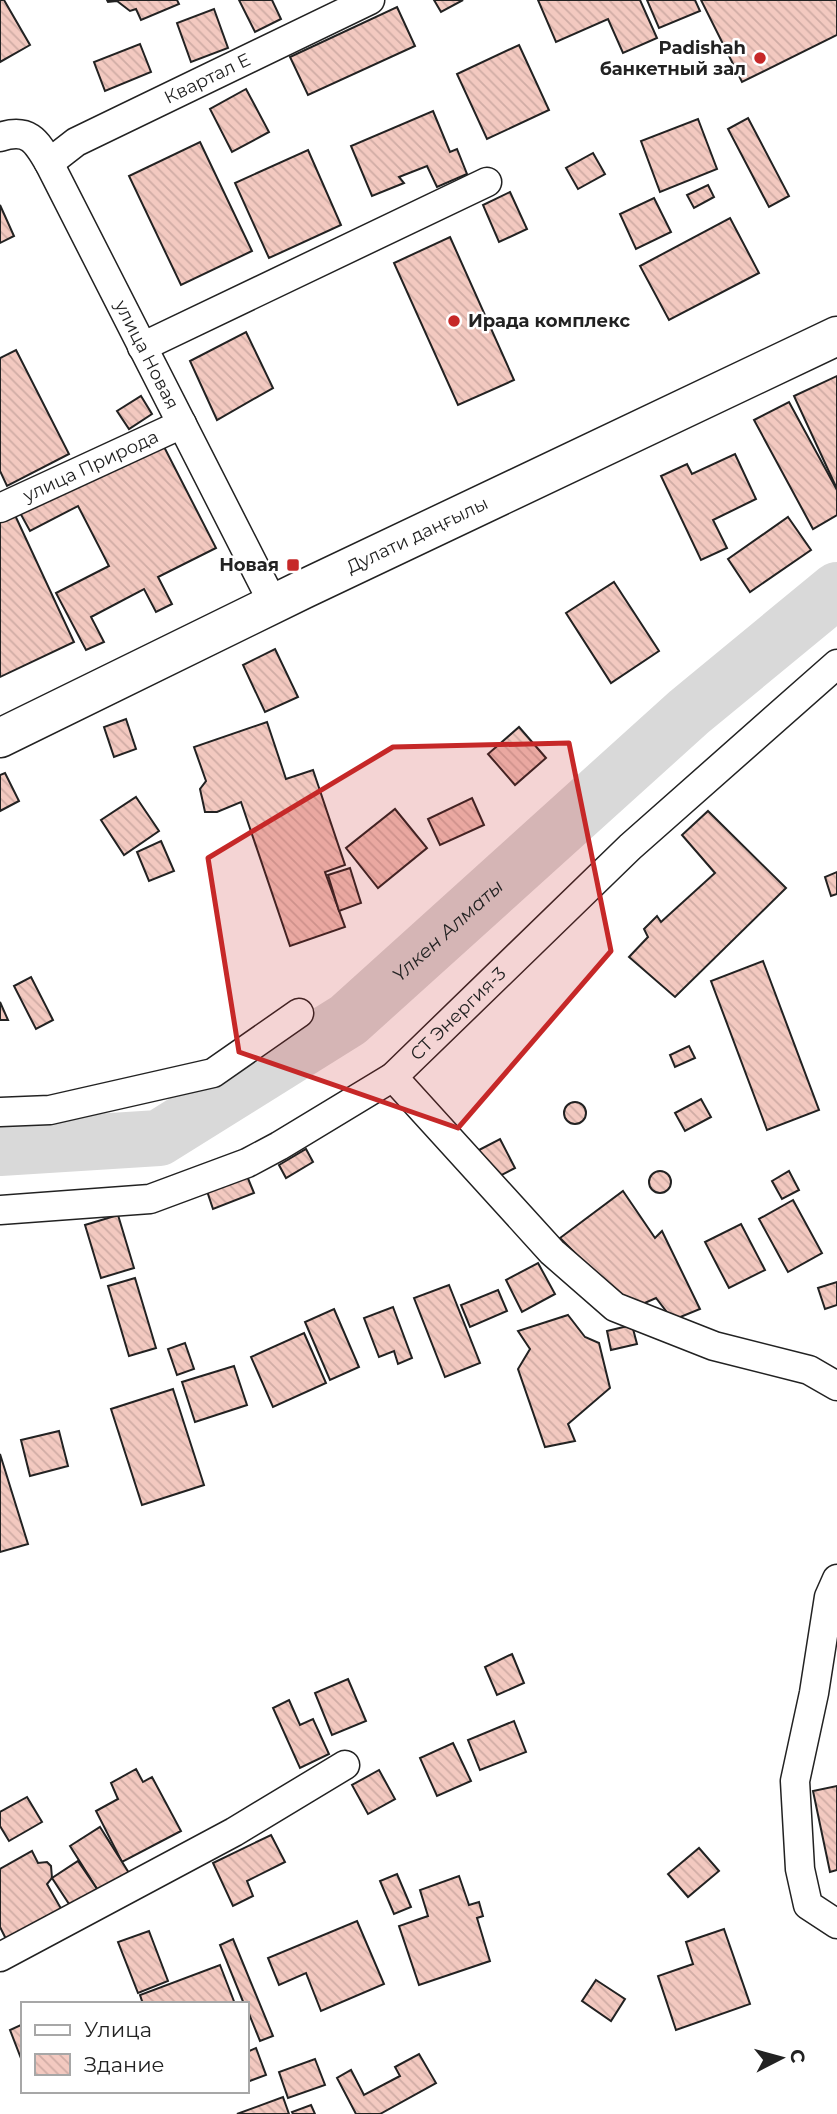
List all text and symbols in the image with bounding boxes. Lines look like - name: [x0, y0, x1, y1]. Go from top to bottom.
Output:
- place label: Padishah банкетный зал: [600, 37, 746, 80]
- street label: Квартал Е: [161, 48, 254, 109]
- marker: Padishah банкетный зал: [752, 50, 768, 66]
- street label: улица Новая: [109, 296, 184, 413]
- place label: Ирада комплекс: [468, 310, 630, 332]
- marker: Ирада комплекс: [446, 313, 462, 329]
- street label: улица Природа: [19, 425, 162, 507]
- street label: Дулати даңғылы: [343, 492, 492, 578]
- place label: Новая: [219, 554, 279, 576]
- marker: Новая: [285, 557, 301, 573]
- water label: Үлкен Алматы: [387, 875, 508, 987]
- street label: СТ Энергия-3: [406, 962, 511, 1065]
- legend: [21, 2002, 248, 2093]
- text: Улица: [84, 2017, 152, 2042]
- north arrow: [746, 2023, 816, 2093]
- text: С: [785, 2048, 810, 2065]
- text: Здание: [84, 2052, 165, 2077]

